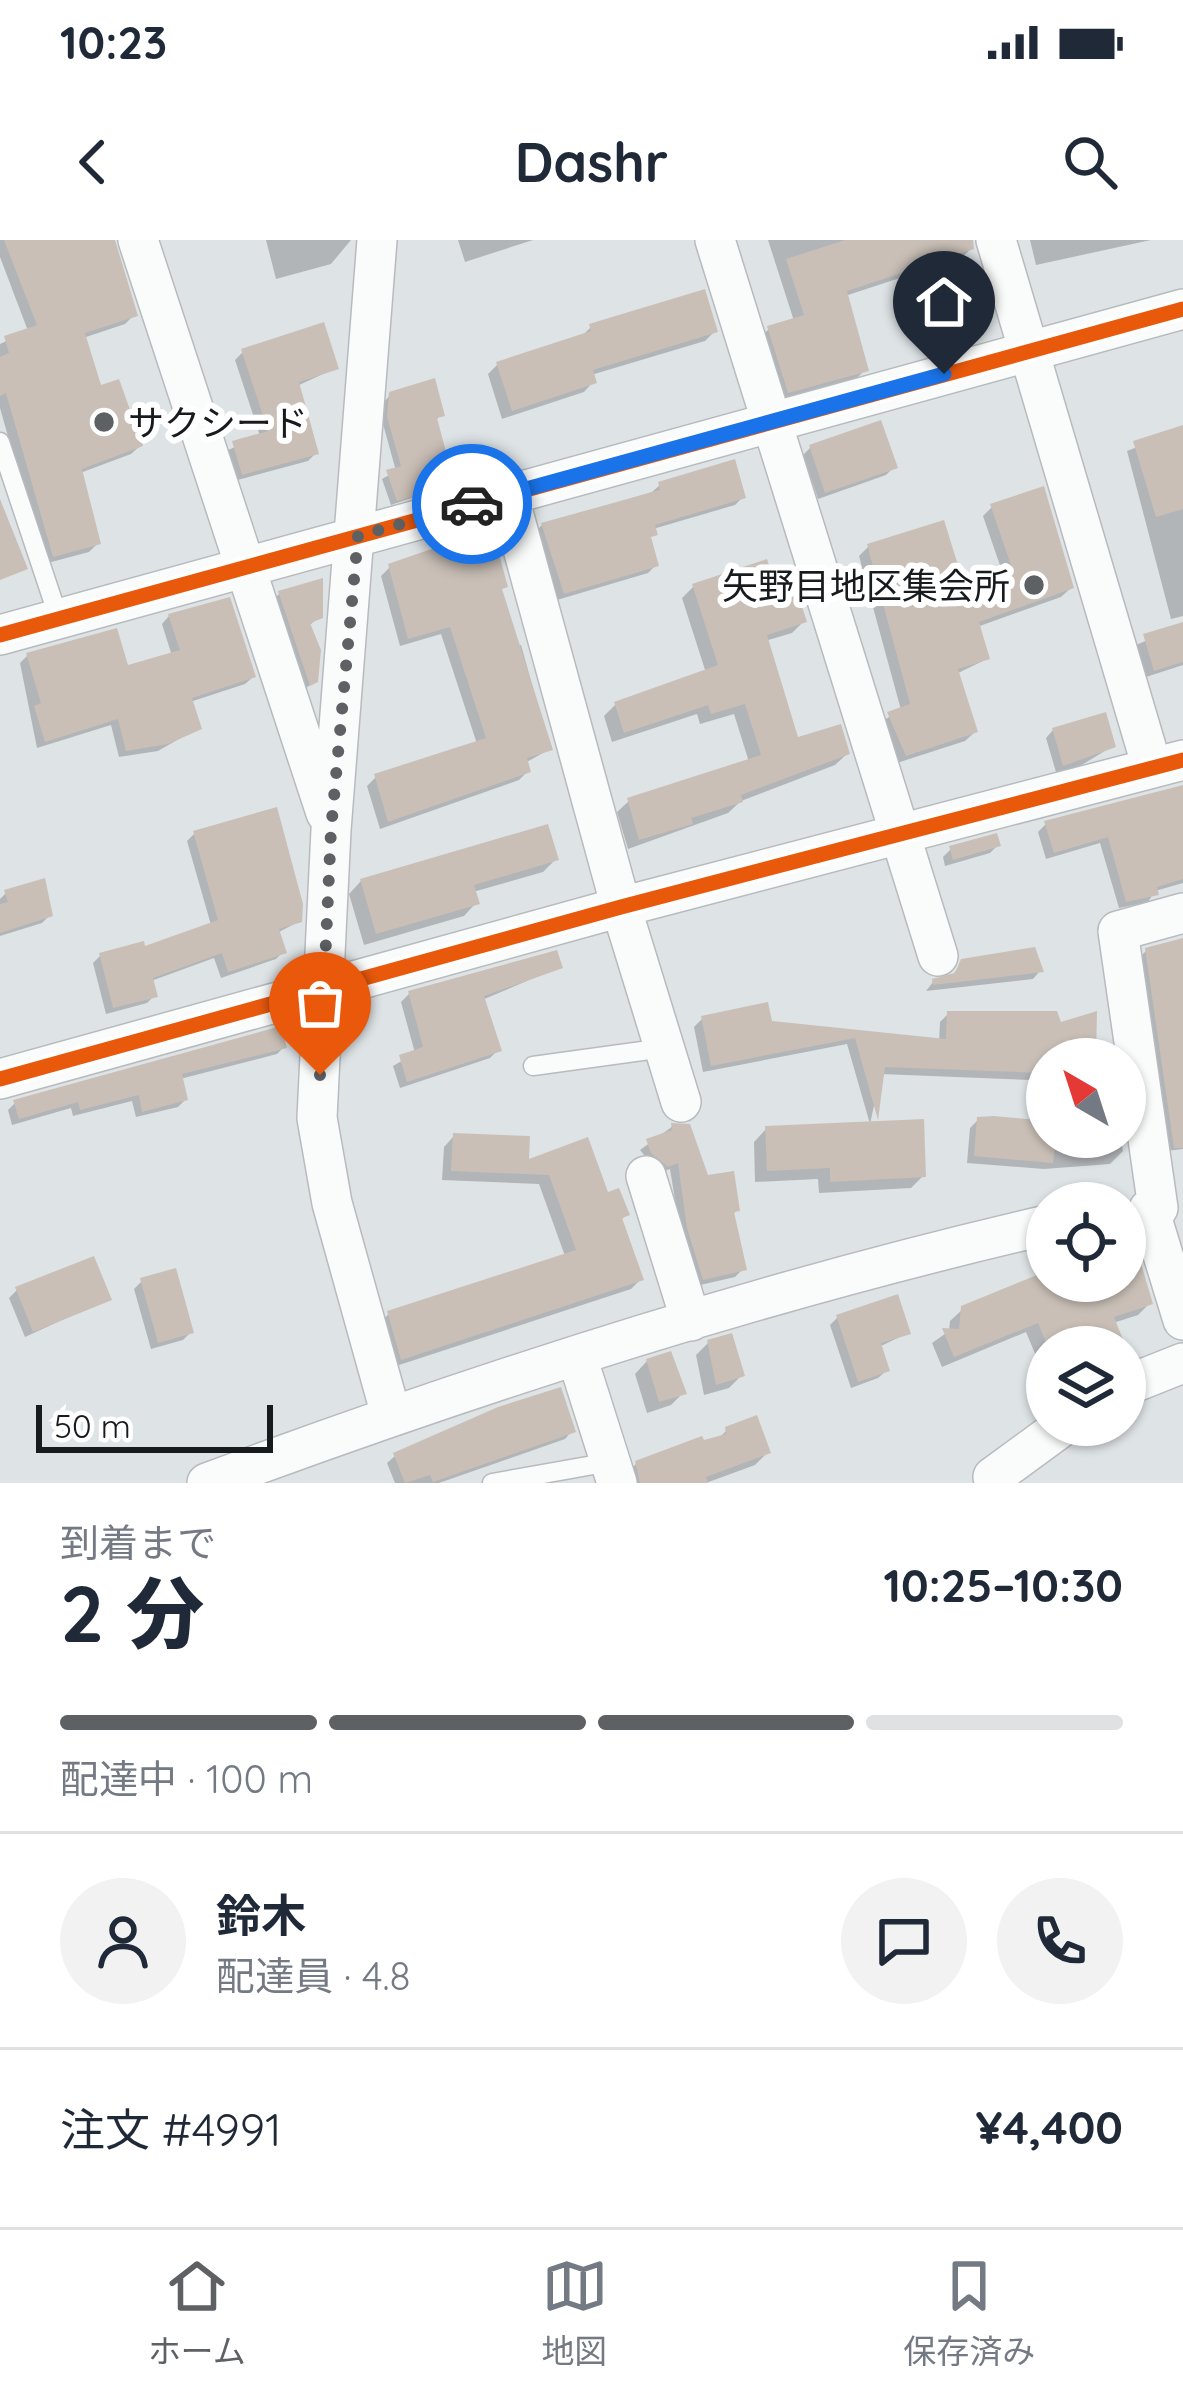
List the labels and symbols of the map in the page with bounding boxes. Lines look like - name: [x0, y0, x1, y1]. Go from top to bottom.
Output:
- pin: [893, 251, 995, 374]
- place label: サクシード: [128, 400, 308, 445]
- marker: サクシード: [91, 409, 117, 435]
- courier: [412, 444, 532, 564]
- place label: 矢野目地区集会所: [722, 563, 1010, 608]
- marker: 矢野目地区集会所: [1021, 572, 1047, 598]
- pin: [269, 952, 371, 1075]
- north arrow: [1026, 1038, 1146, 1158]
- scale bar: [36, 1399, 273, 1452]

